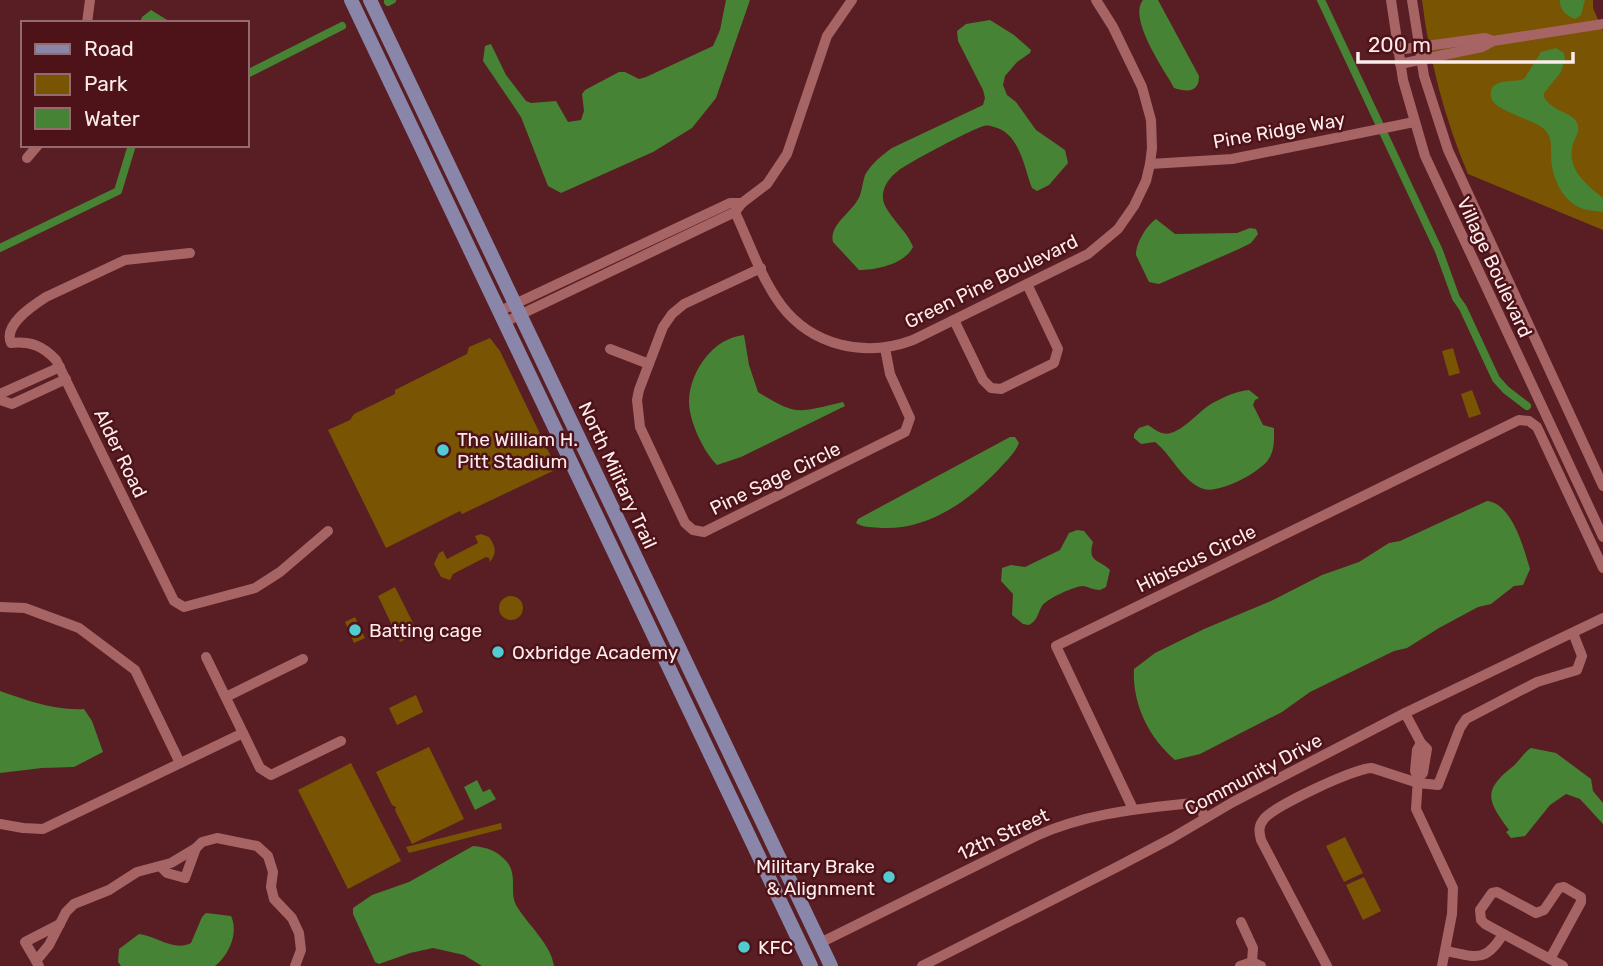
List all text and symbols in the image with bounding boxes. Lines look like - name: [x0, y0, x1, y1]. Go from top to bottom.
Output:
- legend: [21, 21, 248, 147]
- scale bar: [1358, 21, 1573, 65]
- text: 200 m: [1368, 32, 1431, 57]
- text: Road: [84, 36, 134, 61]
- text: Park: [84, 71, 128, 96]
- text: Water: [84, 106, 140, 131]
- street label: Pine Ridge Way: [1211, 108, 1347, 153]
- street label: Village Boulevard: [1452, 193, 1537, 341]
- street label: Green Pine Boulevard: [901, 229, 1082, 333]
- street label: North Military Trail: [573, 398, 662, 552]
- street label: Alder Road: [89, 405, 152, 501]
- place label: The William H. Pitt Stadium: [457, 428, 578, 473]
- street label: Pine Sage Circle: [706, 437, 844, 520]
- marker: The William H. Pitt Stadium: [435, 442, 451, 458]
- street label: Hibiscus Circle: [1133, 520, 1260, 597]
- place label: Batting cage: [369, 619, 482, 642]
- marker: Batting cage: [347, 622, 363, 638]
- place label: Oxbridge Academy: [512, 641, 678, 664]
- marker: Oxbridge Academy: [490, 644, 506, 660]
- street label: Community Drive: [1180, 728, 1326, 820]
- street label: 12th Street: [954, 803, 1053, 866]
- place label: Military Brake & Alignment: [756, 855, 876, 900]
- marker: Military Brake & Alignment: [881, 869, 897, 885]
- place label: KFC: [758, 936, 793, 959]
- marker: KFC: [736, 939, 752, 955]

